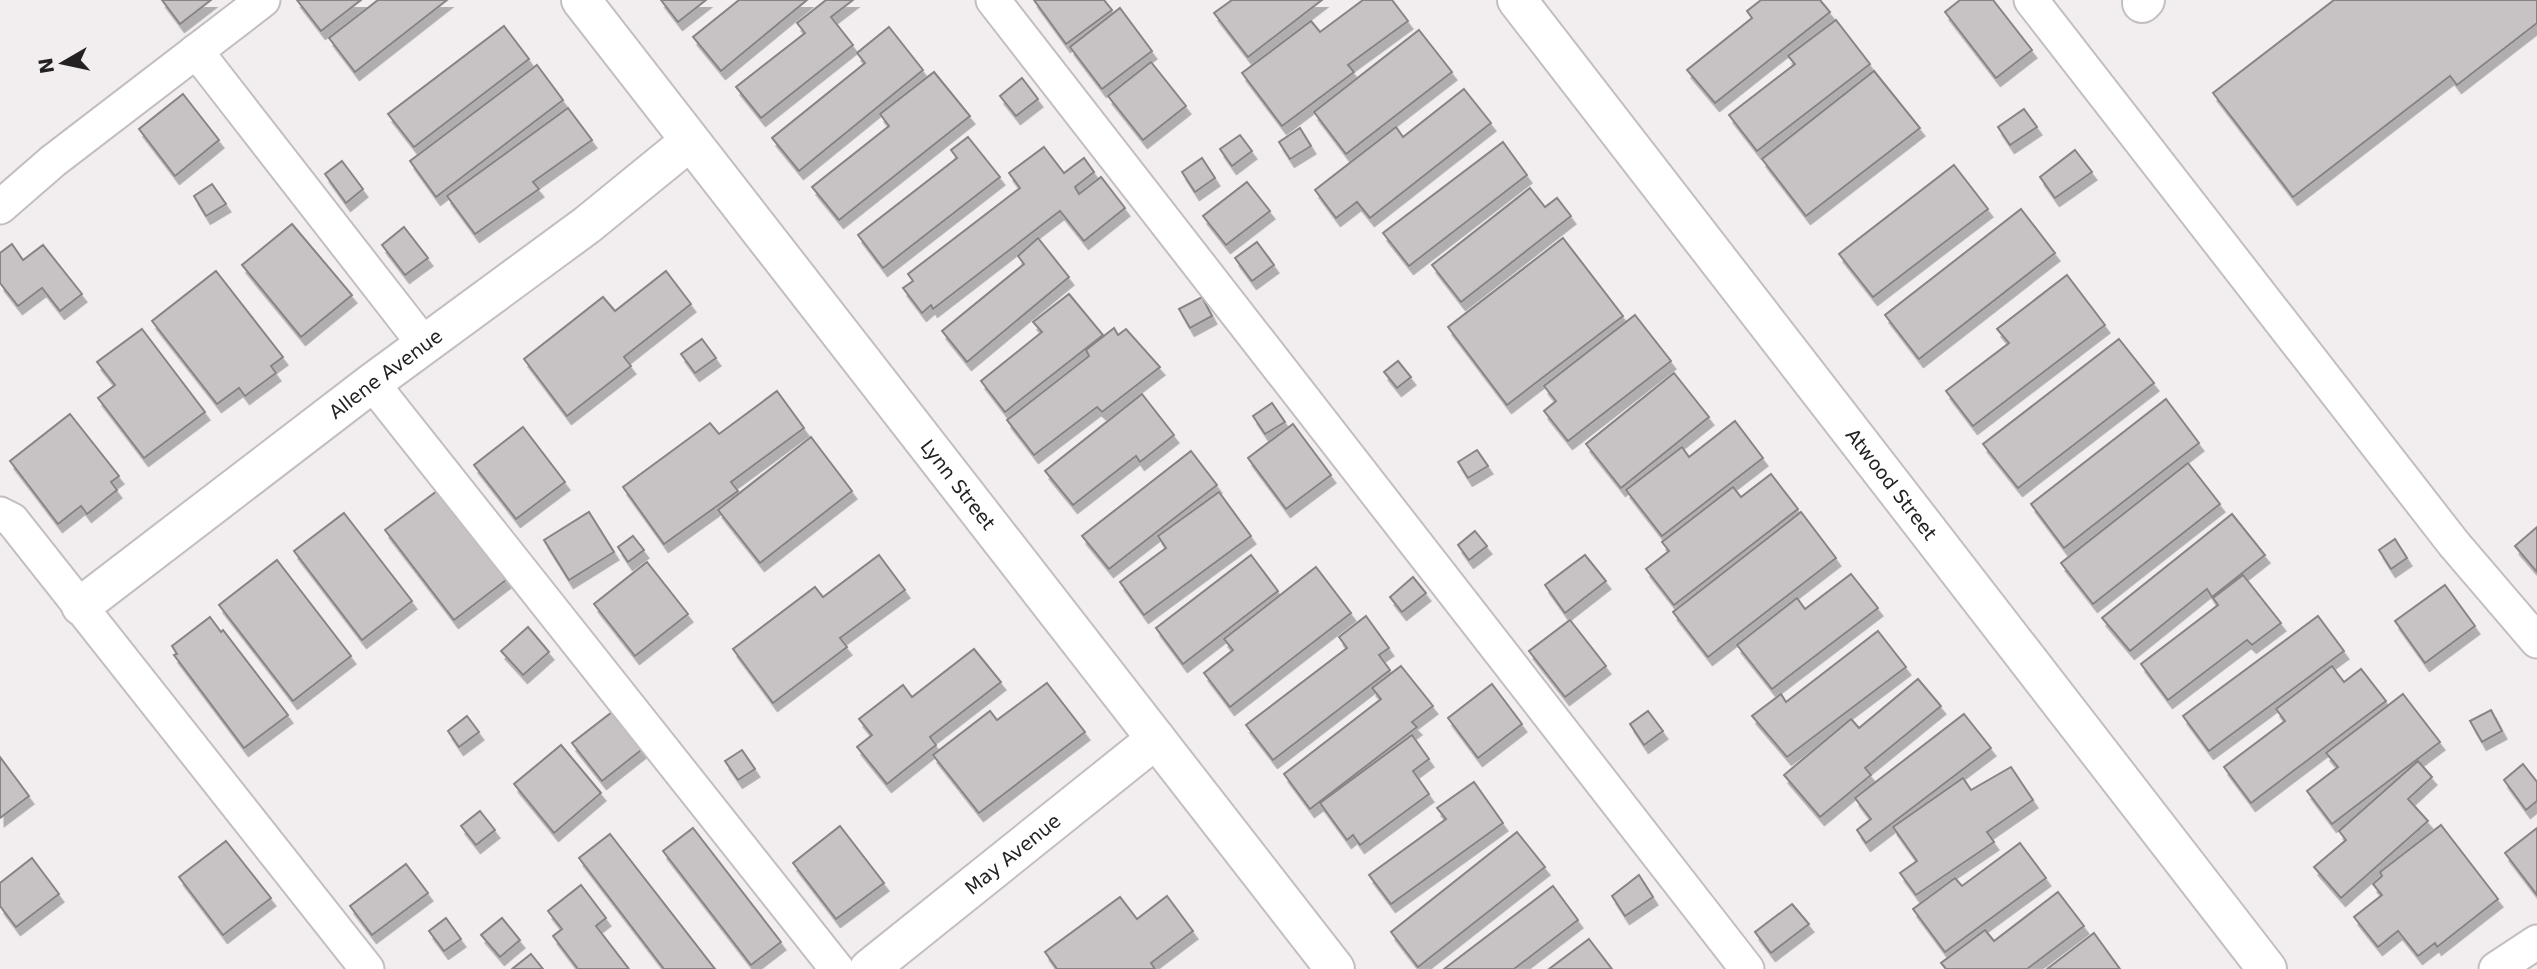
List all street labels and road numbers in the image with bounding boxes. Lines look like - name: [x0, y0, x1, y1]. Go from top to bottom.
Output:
- street label: Allene Avenue: [324, 324, 446, 423]
- street label: Atwood Street: [1842, 424, 1942, 544]
- street label: Lynn Street: [916, 435, 1000, 534]
- street label: May Avenue: [960, 809, 1065, 899]

